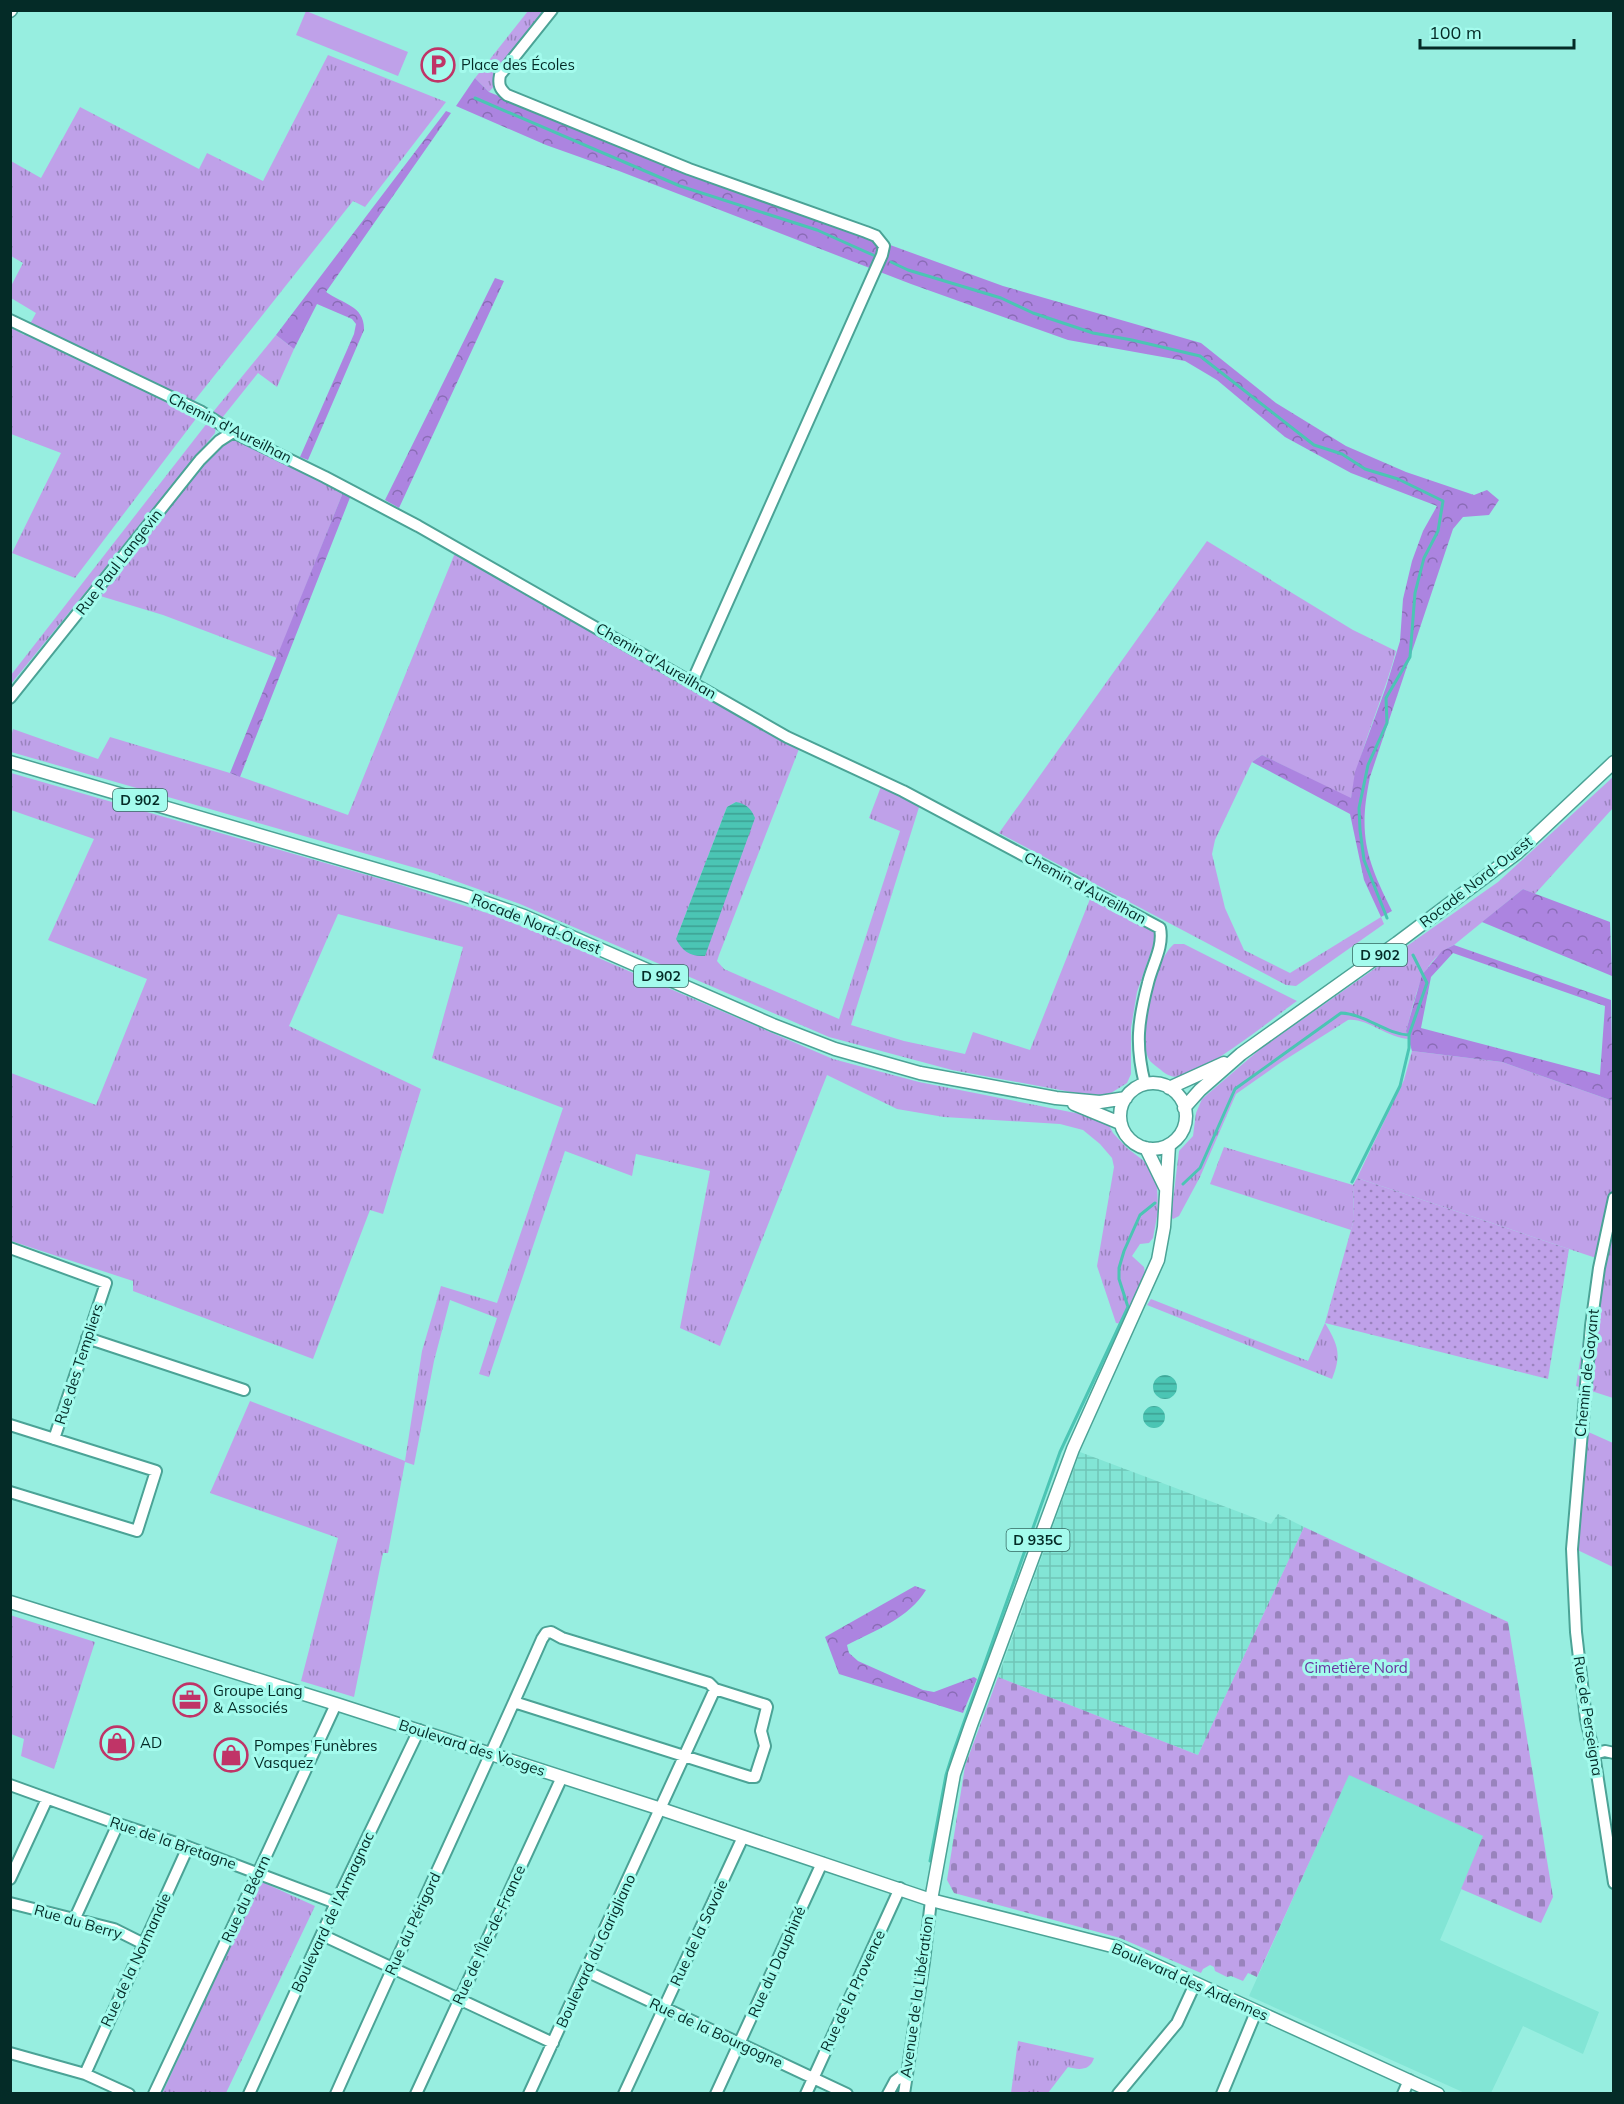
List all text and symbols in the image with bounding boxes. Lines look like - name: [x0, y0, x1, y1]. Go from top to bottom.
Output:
- scale bar: [1420, 12, 1574, 50]
- text: 100 m: [1429, 21, 1482, 44]
- parking icon: Place des Écoles: [420, 47, 456, 83]
- place label: Place des Écoles: [461, 55, 575, 74]
- street label: Chemin d'Aureilhan: [165, 388, 295, 467]
- street label: Rue Paul Langevin: [71, 505, 166, 618]
- street label: Chemin d'Aureilhan: [593, 618, 720, 703]
- road number: D 902: [113, 789, 167, 811]
- street label: Rocade Nord-Ouest: [1416, 832, 1536, 932]
- street label: Chemin d'Aureilhan: [1021, 847, 1150, 928]
- street label: Rocade Nord-Ouest: [469, 889, 604, 958]
- road number: D 902: [1353, 944, 1407, 966]
- road number: D 902: [634, 965, 688, 987]
- street label: Rue des Templiers: [50, 1301, 107, 1427]
- street label: Chemin de Gayant: [1570, 1308, 1603, 1438]
- road number: D 935C: [1006, 1529, 1070, 1551]
- street label: Rue de Perseigna: [1570, 1655, 1607, 1777]
- park label: Cimetière Nord: [1304, 1658, 1408, 1677]
- place label: Groupe Lang & Associés: [213, 1681, 303, 1717]
- office icon: Groupe Lang & Associés: [172, 1682, 208, 1718]
- street label: Boulevard des Vosges: [397, 1715, 548, 1780]
- shop icon: AD: [99, 1725, 135, 1761]
- place label: AD: [140, 1733, 162, 1752]
- place label: Pompes Funèbres Vasquez: [254, 1736, 378, 1772]
- shop icon: Pompes Funèbres Vasquez: [213, 1737, 249, 1773]
- street label: Rue de la Bretagne: [107, 1812, 239, 1873]
- street label: Boulevard de l'Armagnac: [287, 1828, 378, 1995]
- street label: Rue du Béarn: [217, 1852, 274, 1946]
- street label: Rue de l'Île-de-France: [448, 1862, 529, 2008]
- street label: Rue du Périgord: [380, 1869, 445, 1978]
- street label: Boulevard du Garigliano: [552, 1871, 639, 2031]
- street label: Rue de la Savoie: [666, 1877, 731, 1989]
- street label: Rue de la Normandie: [96, 1890, 175, 2030]
- street label: Rue du Berry: [32, 1900, 124, 1943]
- street label: Rue du Dauphiné: [743, 1903, 810, 2020]
- street label: Avenue de la Libération: [896, 1915, 937, 2079]
- street label: Rue de la Provence: [816, 1927, 889, 2055]
- street label: Boulevard des Ardennes: [1109, 1938, 1271, 2025]
- street label: Rue de la Bourgogne: [646, 1993, 786, 2072]

